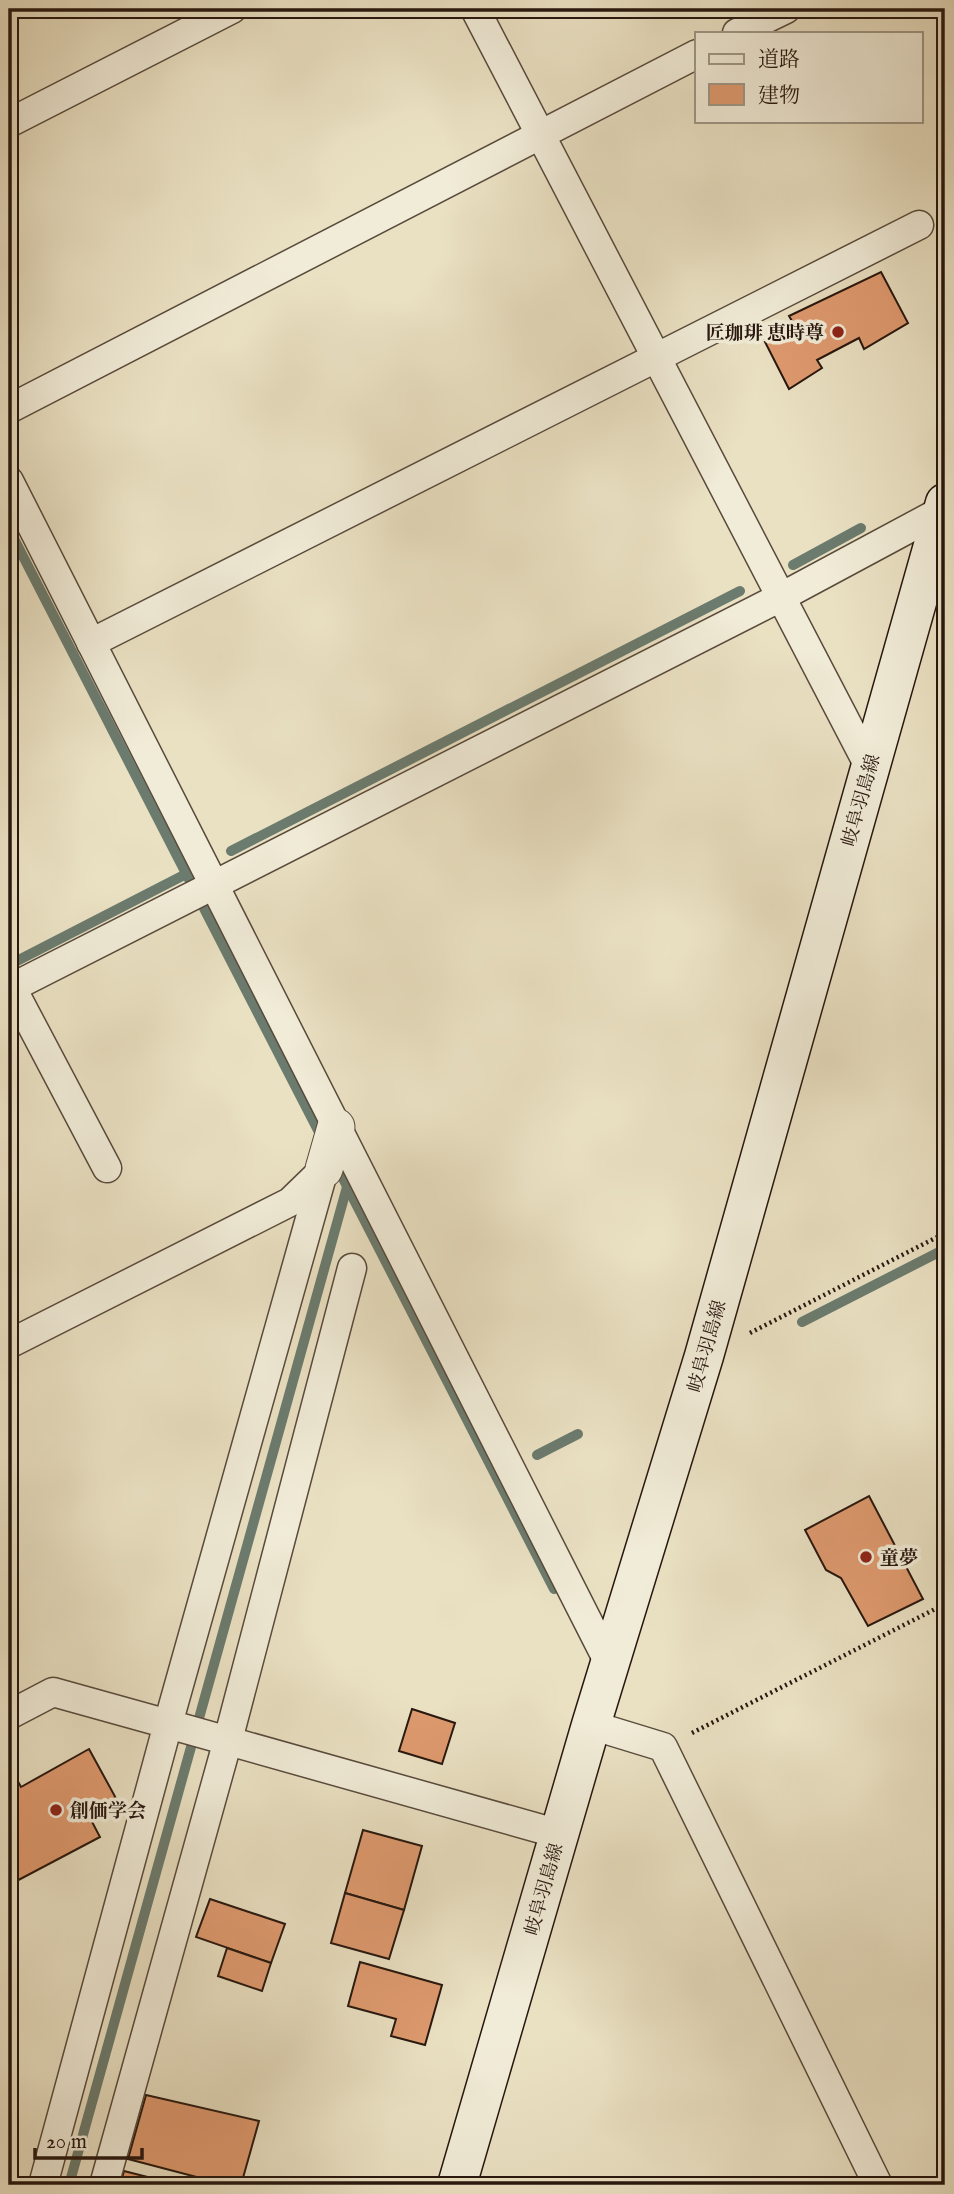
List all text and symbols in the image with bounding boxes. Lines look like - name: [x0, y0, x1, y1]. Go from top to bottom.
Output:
- legend: [695, 32, 922, 122]
- text: 道路: [758, 47, 800, 74]
- text: 建物: [758, 83, 800, 110]
- place label: 匠珈琲 恵時尊: [706, 322, 824, 346]
- marker: 匠珈琲 恵時尊: [830, 324, 846, 340]
- street label: 岐阜羽島線: [837, 752, 887, 850]
- street label: 岐阜羽島線: [683, 1298, 733, 1396]
- place label: 童夢: [880, 1547, 918, 1571]
- marker: 童夢: [858, 1549, 874, 1565]
- place label: 創価学会: [70, 1800, 146, 1824]
- marker: 創価学会: [48, 1802, 64, 1818]
- street label: 岐阜羽島線: [520, 1841, 570, 1939]
- scale bar: [35, 2117, 142, 2161]
- text: 20 m: [46, 2129, 87, 2156]

